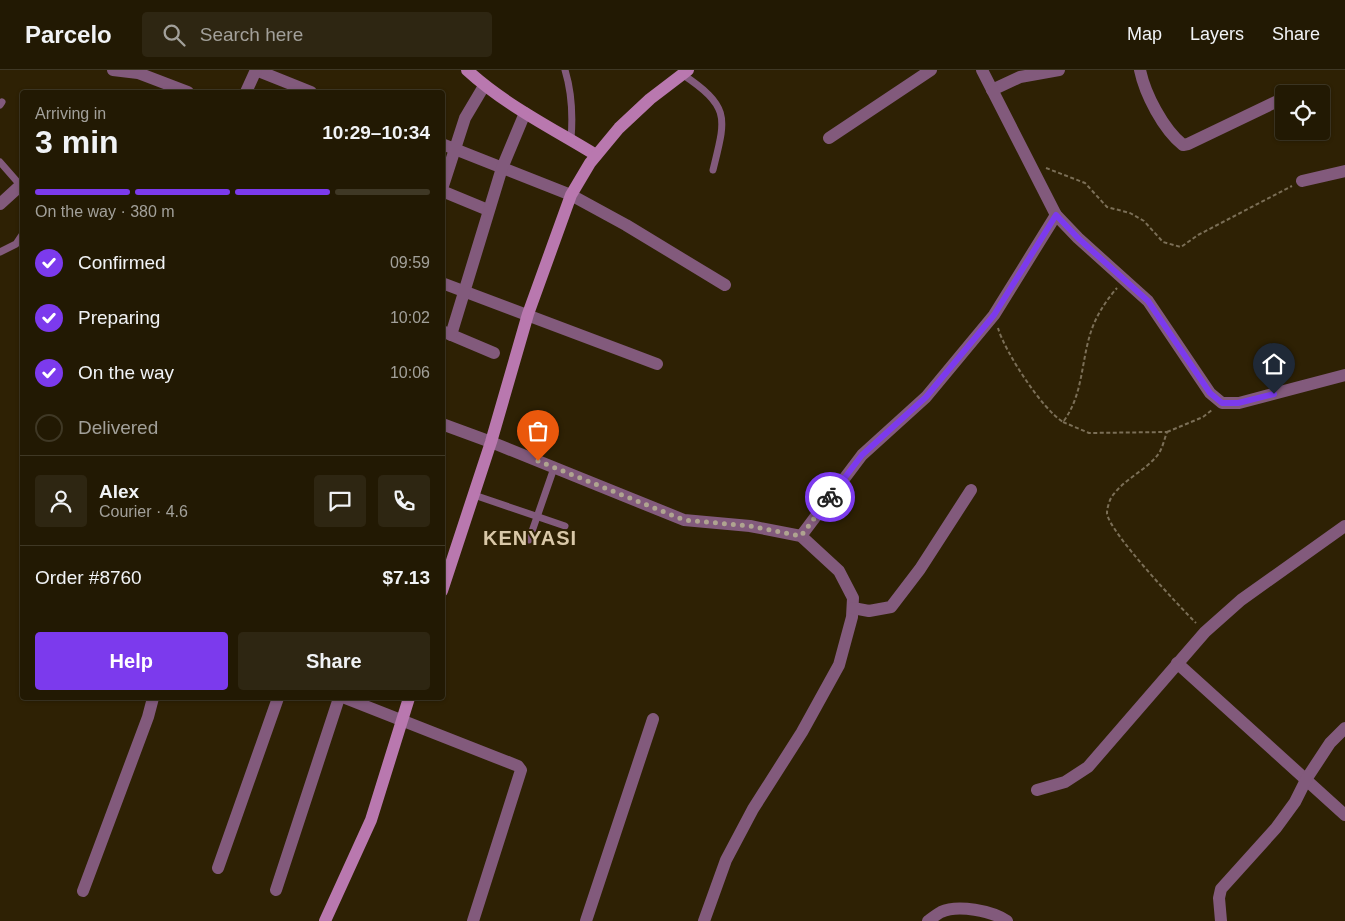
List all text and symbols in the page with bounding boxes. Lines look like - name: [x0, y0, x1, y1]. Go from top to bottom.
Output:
- search box: [142, 12, 492, 57]
- text: Parcelo: [25, 21, 112, 48]
- icon: search: [160, 21, 188, 49]
- text: Search here: [200, 24, 303, 45]
- text: Map: [1127, 24, 1162, 44]
- text: Layers: [1190, 24, 1244, 44]
- text: Share: [1272, 24, 1320, 44]
- map controls: [1275, 85, 1330, 140]
- button: locate: [1275, 85, 1330, 140]
- text: Arriving in: [35, 105, 106, 122]
- text: 10:29–10:34: [322, 122, 430, 143]
- text: 3 min: [35, 124, 119, 160]
- text: On the way · 380 m: [35, 203, 175, 220]
- icon: check: [35, 249, 63, 277]
- text: Confirmed: [78, 252, 166, 273]
- text: 09:59: [390, 254, 430, 271]
- icon: check: [35, 304, 63, 332]
- text: Preparing: [78, 307, 160, 328]
- text: 10:02: [390, 309, 430, 326]
- pin: [1253, 343, 1295, 394]
- icon: home: [1260, 350, 1288, 378]
- icon: check: [35, 359, 63, 387]
- text: On the way: [78, 362, 174, 383]
- text: 10:06: [390, 364, 430, 381]
- pin: [517, 410, 559, 461]
- text: Delivered: [78, 417, 158, 438]
- icon: bag: [524, 417, 552, 445]
- courier: [805, 472, 855, 522]
- button: person: [35, 475, 87, 527]
- button: chat: [314, 475, 366, 527]
- button: phone: [378, 475, 430, 527]
- text: Alex: [99, 481, 139, 502]
- icon: bike: [816, 483, 844, 511]
- text: Courier · 4.6: [99, 503, 188, 520]
- district label: KENYASI: [483, 527, 577, 549]
- text: Order #8760: [35, 567, 142, 588]
- text: $7.13: [382, 567, 430, 588]
- button: Help: [35, 632, 228, 690]
- button: Share: [238, 632, 430, 690]

